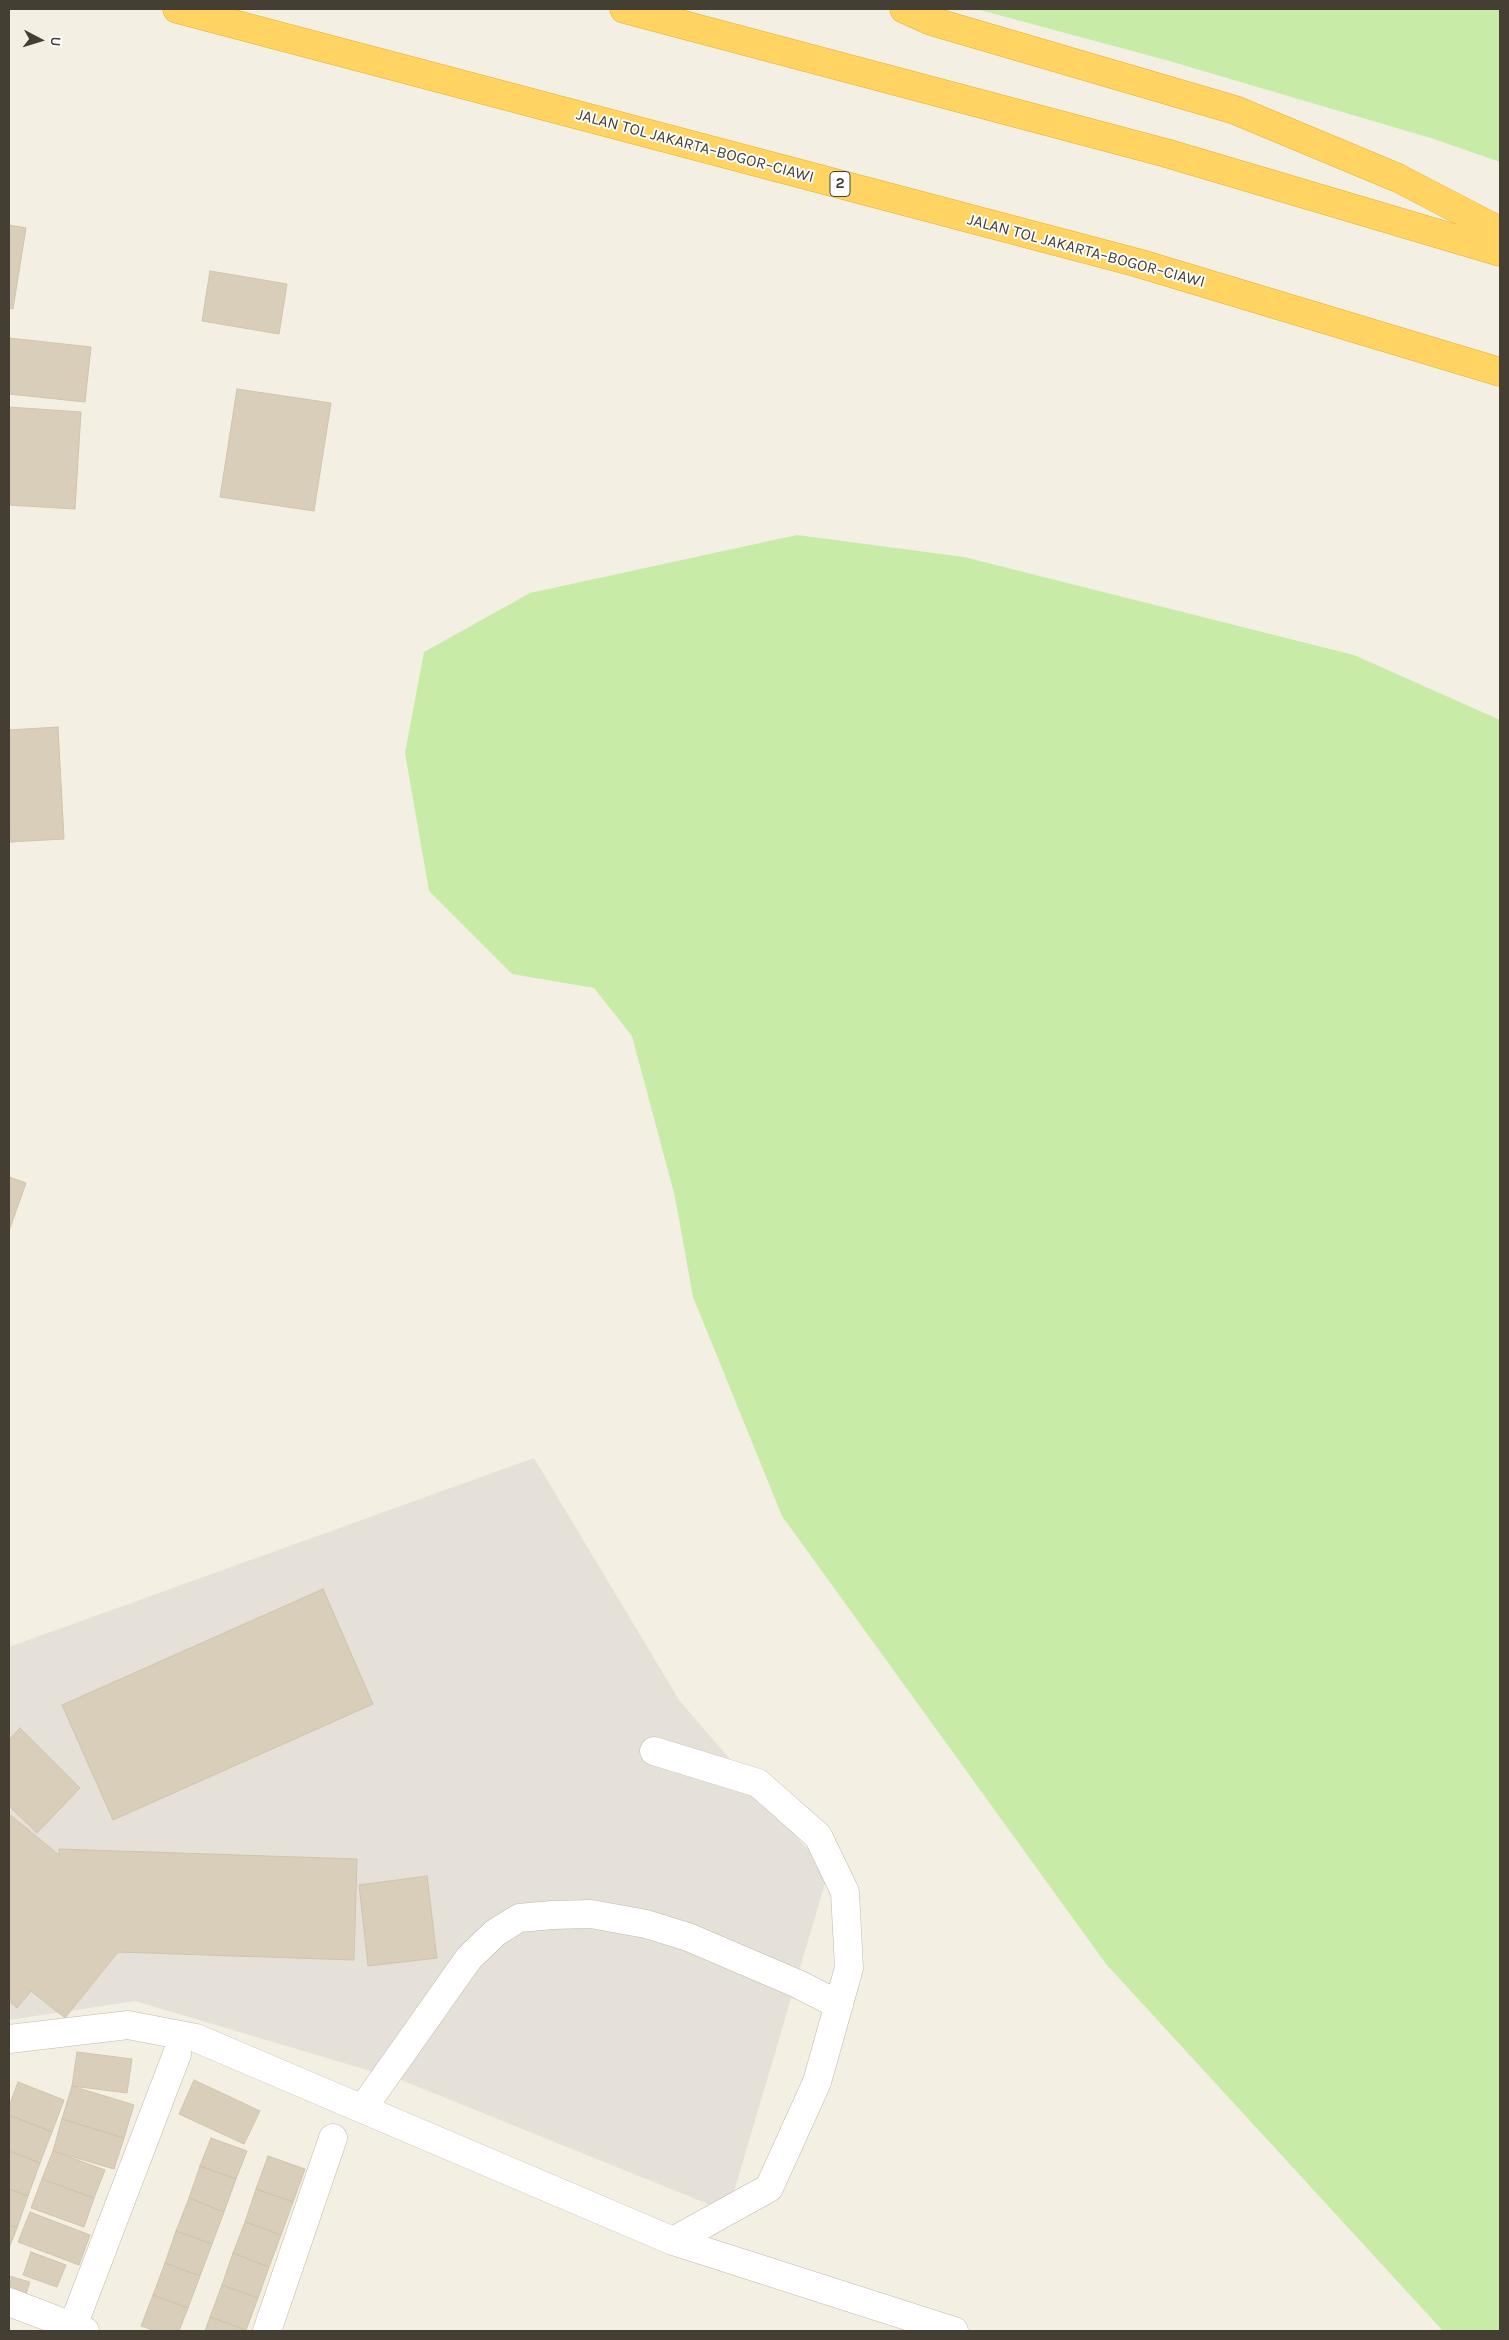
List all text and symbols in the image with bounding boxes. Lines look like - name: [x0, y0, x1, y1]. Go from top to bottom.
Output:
- north arrow: [15, 15, 65, 65]
- text: U: [47, 36, 64, 47]
- street label: JALAN TOL JAKARTA–BOGOR–CIAWI: [574, 105, 816, 187]
- road number: 2: [830, 172, 850, 196]
- street label: JALAN TOL JAKARTA–BOGOR–CIAWI: [965, 210, 1207, 292]

